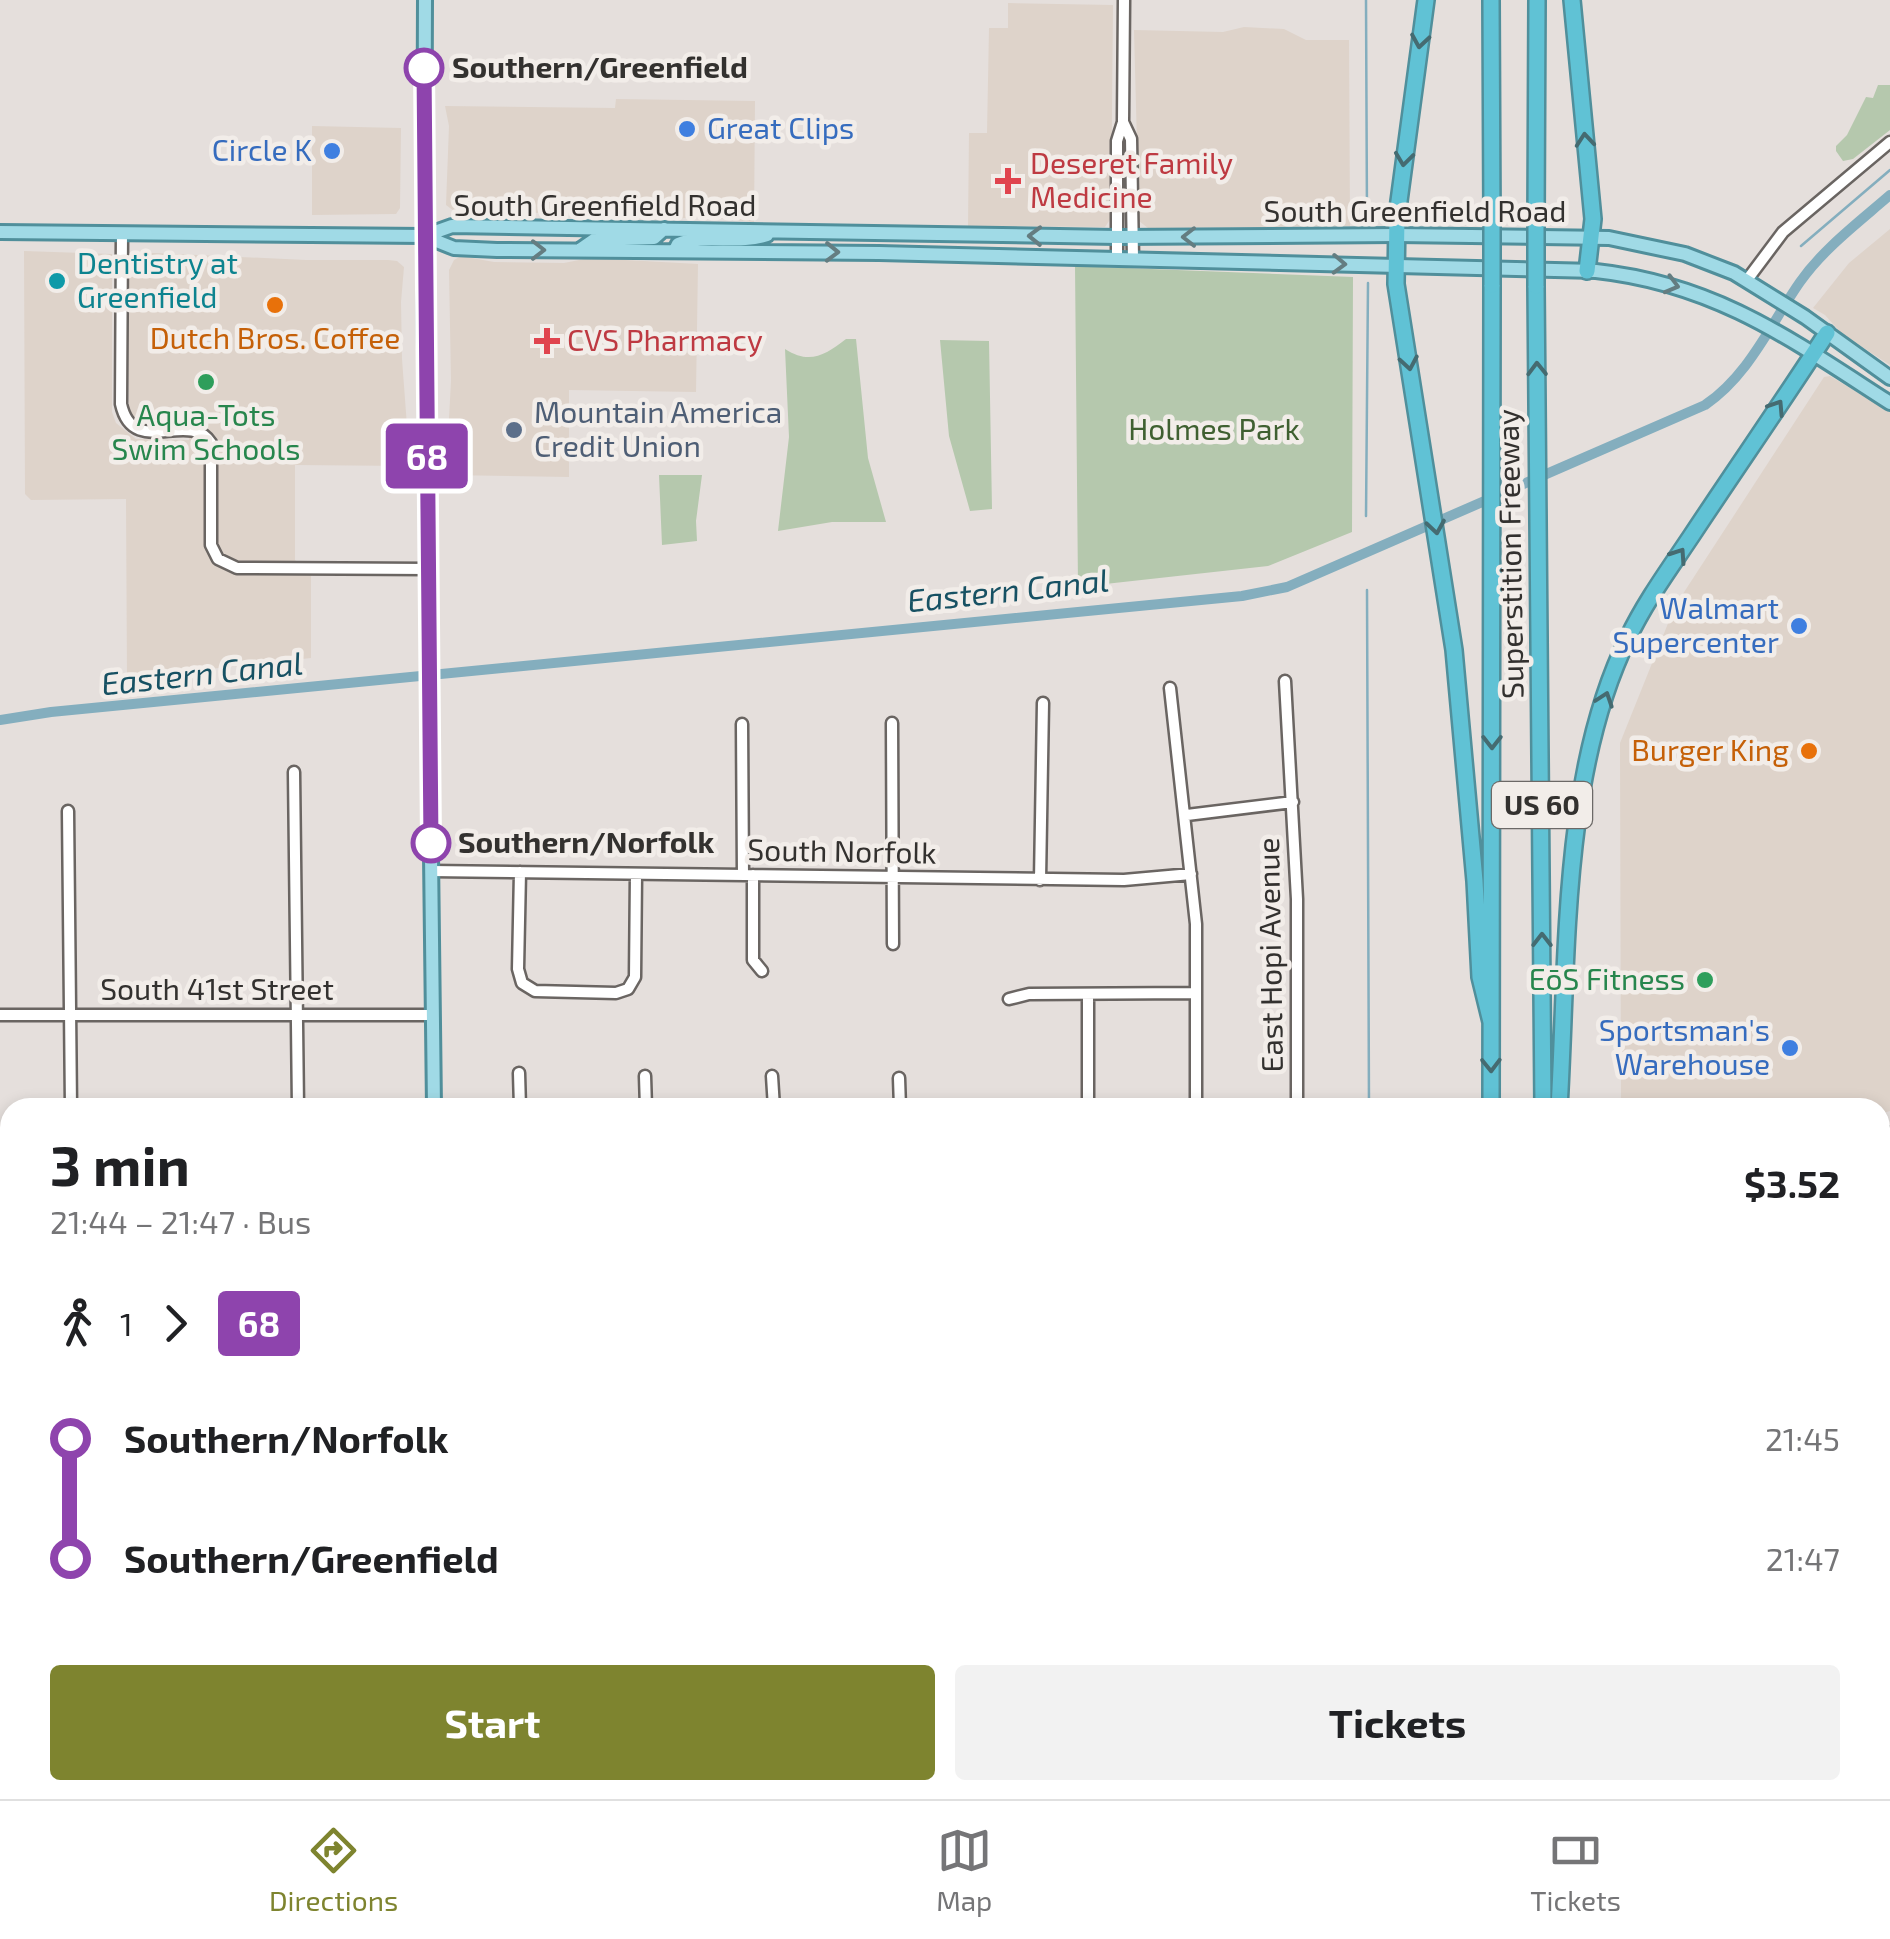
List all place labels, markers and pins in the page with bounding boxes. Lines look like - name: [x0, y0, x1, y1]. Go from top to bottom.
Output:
- place label: Southern/Greenfield: [452, 48, 748, 84]
- marker: Southern/Greenfield: [405, 49, 443, 87]
- place label: Great Clips: [707, 109, 854, 145]
- marker: Great Clips: [676, 118, 698, 140]
- place label: Circle K: [212, 131, 312, 167]
- marker: Circle K: [321, 140, 343, 162]
- place label: Deseret Family Medicine: [1030, 144, 1233, 214]
- marker: Deseret Family Medicine: [995, 168, 1021, 194]
- place label: Dentistry at Greenfield: [77, 244, 238, 314]
- marker: Dentistry at Greenfield: [46, 270, 68, 292]
- marker: Dutch Bros. Coffee: [264, 294, 286, 316]
- place label: Dutch Bros. Coffee: [150, 319, 400, 355]
- place label: CVS Pharmacy: [567, 321, 763, 357]
- marker: CVS Pharmacy: [536, 330, 558, 352]
- marker: Aqua-Tots Swim Schools: [195, 371, 217, 393]
- place label: Mountain America Credit Union: [534, 393, 782, 463]
- place label: Aqua-Tots Swim Schools: [112, 396, 300, 466]
- marker: Mountain America Credit Union: [503, 419, 525, 441]
- place label: Walmart Supercenter: [1612, 589, 1779, 659]
- marker: Walmart Supercenter: [1788, 615, 1810, 637]
- place label: Burger King: [1631, 731, 1789, 767]
- marker: Burger King: [1798, 740, 1820, 762]
- place label: Southern/Norfolk: [458, 823, 714, 859]
- marker: Southern/Norfolk: [412, 824, 450, 862]
- place label: EōS Fitness: [1529, 960, 1685, 996]
- marker: EōS Fitness: [1694, 969, 1716, 991]
- place label: Sportsman's Warehouse: [1599, 1011, 1770, 1081]
- marker: Sportsman's Warehouse: [1779, 1037, 1801, 1059]

